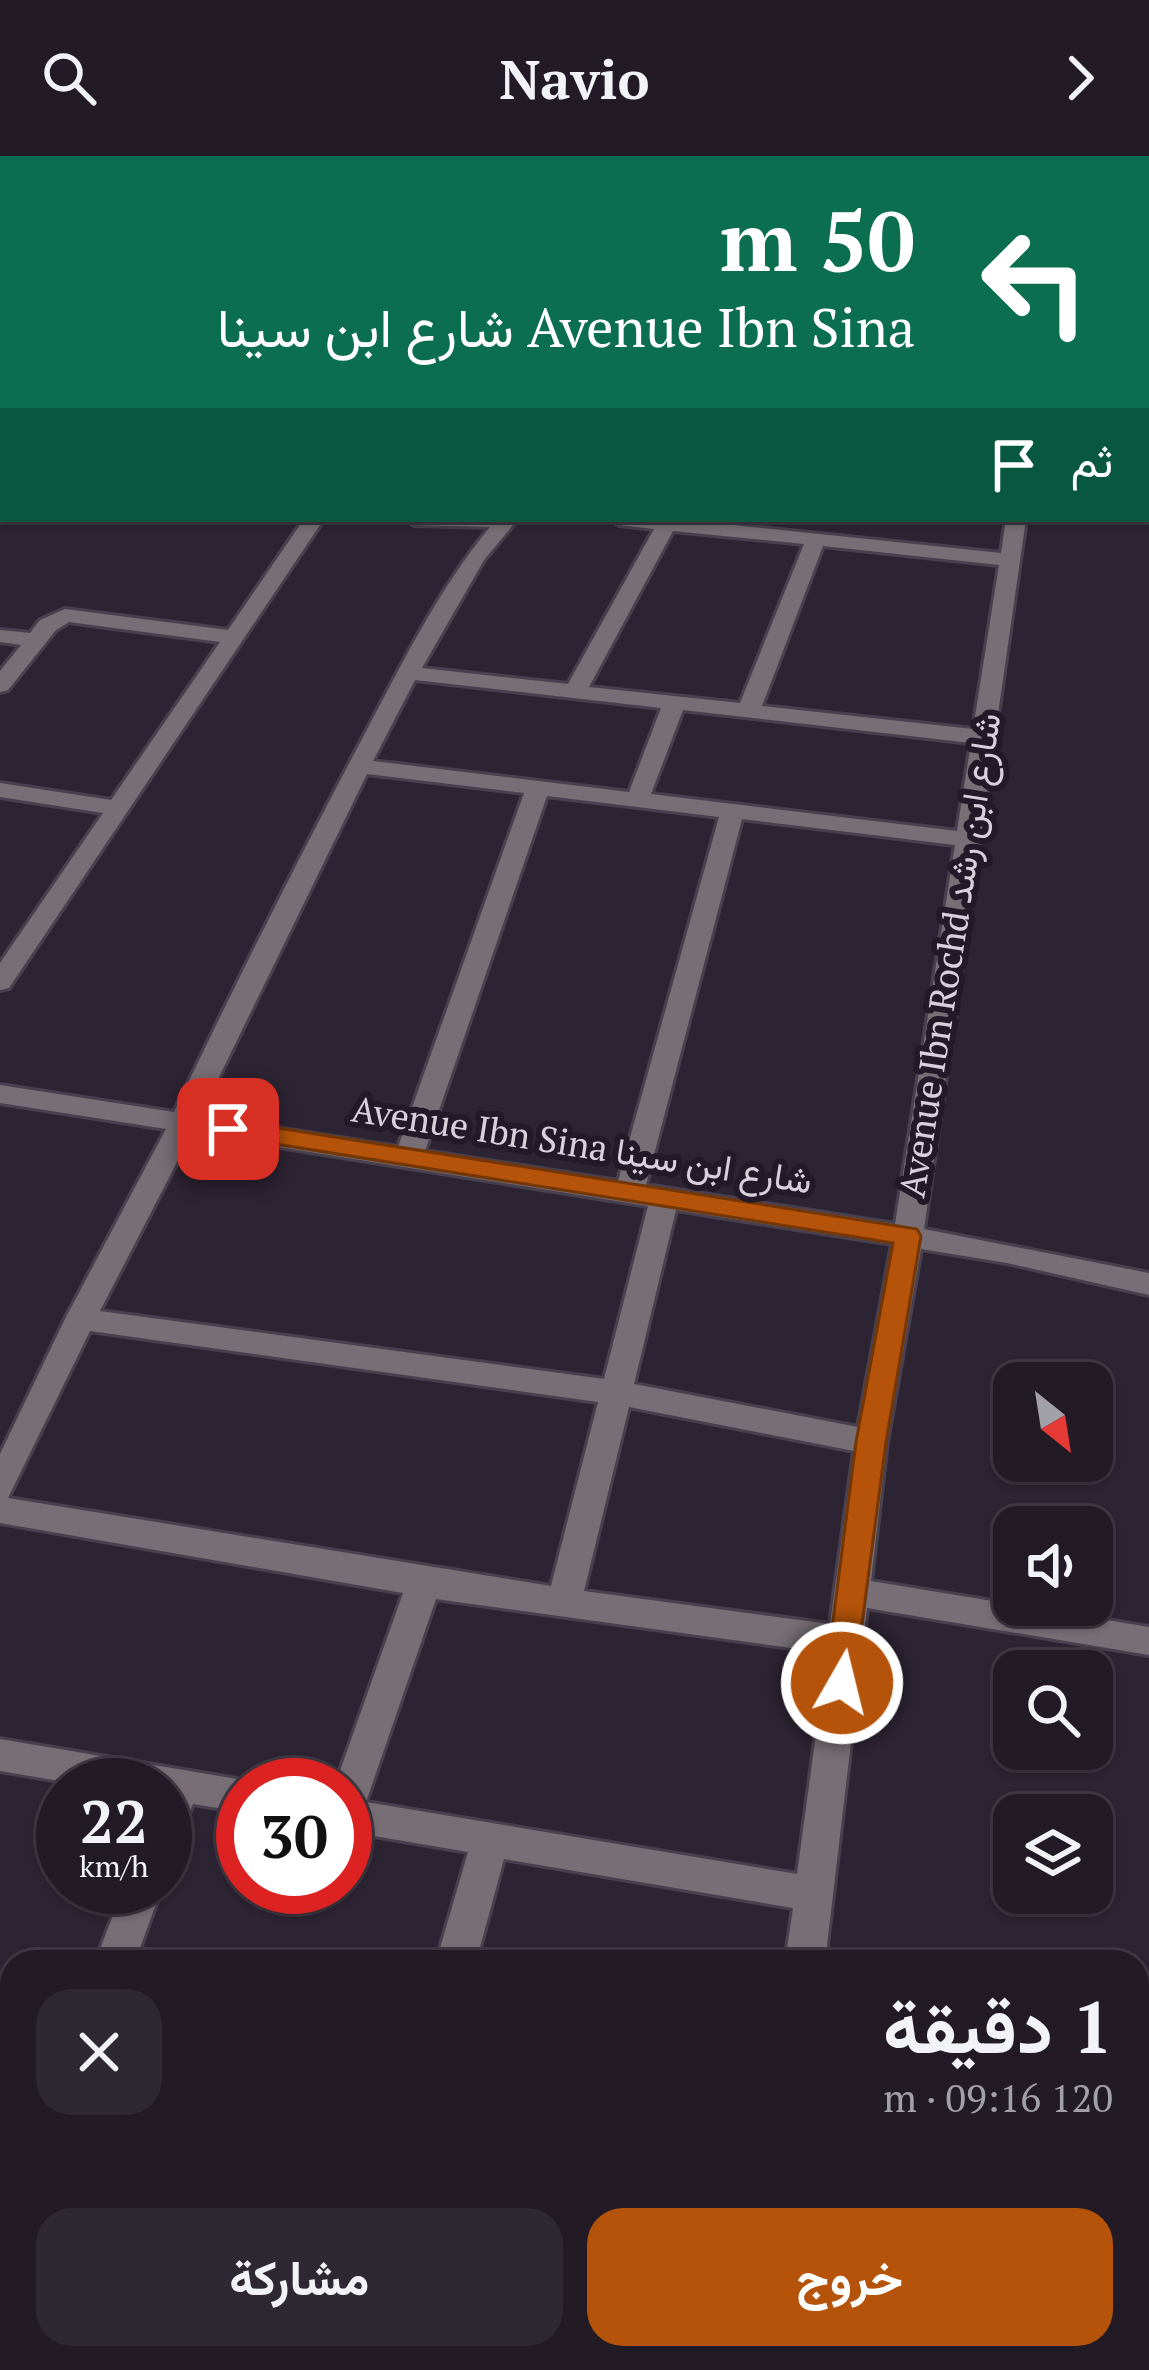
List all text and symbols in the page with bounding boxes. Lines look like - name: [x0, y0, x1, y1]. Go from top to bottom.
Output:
- text: Navio: [499, 43, 650, 114]
- icon: search: [36, 45, 102, 111]
- icon: forward: [1047, 45, 1113, 111]
- text: 50 m: [720, 184, 915, 295]
- icon: left: [957, 204, 1113, 360]
- text: Avenue Ibn Sina شارع ابن سينا: [217, 291, 915, 362]
- text: ثم: [1071, 430, 1113, 490]
- icon: arrive: [981, 432, 1047, 498]
- street label: Avenue Ibn Rochd شارع ابن رشد: [887, 709, 1012, 1201]
- pin: [177, 1078, 279, 1180]
- street label: Avenue Ibn Sina شارع ابن سينا: [348, 1084, 815, 1206]
- icon: arrive: [195, 1096, 261, 1162]
- north arrow: [993, 1362, 1113, 1482]
- map controls: [993, 1362, 1113, 1914]
- button: sound: [993, 1506, 1113, 1626]
- position arrow: [779, 1620, 905, 1746]
- button: search: [993, 1650, 1113, 1770]
- speed limit sign: 30: [216, 1758, 372, 1914]
- text: 22: [80, 1781, 148, 1860]
- button: layers: [993, 1794, 1113, 1914]
- text: km/h: [79, 1846, 149, 1886]
- text: 1 دقيقة: [883, 1978, 1113, 2074]
- button: close: [36, 1989, 162, 2115]
- text: 120 m · 09:16: [883, 2071, 1113, 2123]
- button: مشاركة: [36, 2208, 563, 2346]
- button: خروج: [587, 2208, 1113, 2346]

